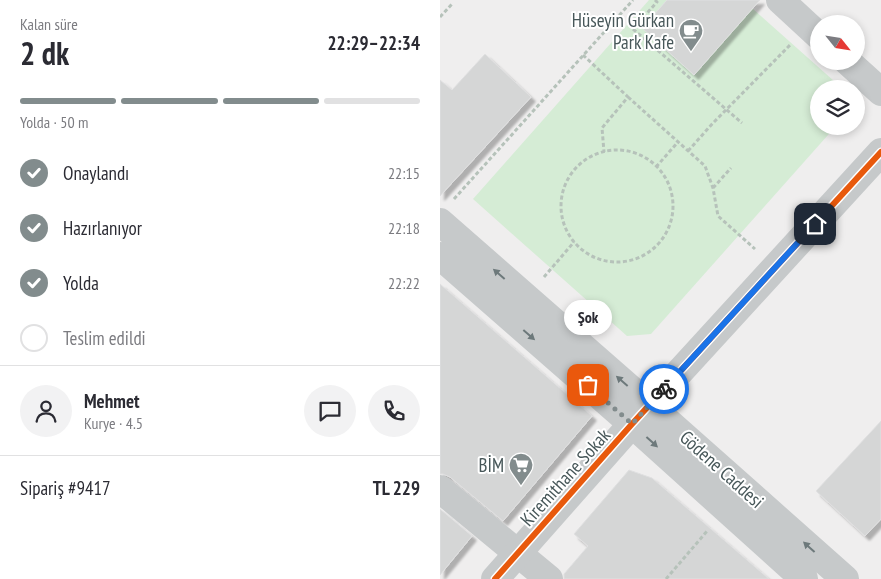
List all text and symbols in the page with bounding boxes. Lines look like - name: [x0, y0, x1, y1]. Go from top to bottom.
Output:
- place label: Hüseyin Gürkan Park Kafe: [572, 8, 674, 54]
- text: Kalan süre: [20, 14, 78, 34]
- north arrow: [810, 15, 865, 70]
- map controls: [810, 15, 865, 135]
- cafe icon: Hüseyin Gürkan Park Kafe: [678, 18, 704, 52]
- text: 22:29–22:34: [327, 31, 420, 55]
- text: 2 dk: [20, 32, 69, 74]
- button: layers: [810, 80, 865, 135]
- text: Yolda · 50 m: [20, 112, 89, 132]
- icon: check: [20, 159, 48, 187]
- text: Onaylandı: [63, 161, 129, 185]
- text: 22:15: [388, 163, 420, 183]
- pin: [794, 203, 836, 245]
- icon: home: [801, 210, 829, 238]
- icon: check: [20, 214, 48, 242]
- text: Hazırlanıyor: [63, 216, 142, 240]
- text: 22:18: [388, 218, 420, 238]
- one-way arrow: [494, 268, 506, 280]
- icon: check: [20, 269, 48, 297]
- text: Yolda: [63, 271, 99, 295]
- text: 22:22: [388, 273, 420, 293]
- callout: Şok: [564, 300, 612, 335]
- text: Şok: [578, 307, 598, 327]
- text: Teslim edildi: [63, 326, 146, 350]
- one-way arrow: [523, 329, 536, 340]
- pin: [567, 364, 609, 406]
- courier: [639, 364, 689, 414]
- icon: bag: [574, 371, 602, 399]
- one-way arrow: [616, 375, 628, 387]
- icon: bike: [650, 375, 678, 403]
- button: person: [20, 385, 72, 437]
- button: chat: [304, 385, 356, 437]
- button: phone: [368, 385, 420, 437]
- text: Mehmet: [84, 389, 140, 413]
- text: Kurye · 4.5: [84, 413, 143, 433]
- street label: Kiremithane Sokak: [515, 423, 616, 531]
- street label: Gödene Caddesi: [675, 425, 769, 513]
- one-way arrow: [645, 436, 657, 448]
- supermarket icon: BİM: [508, 452, 534, 486]
- place label: BİM: [479, 453, 504, 477]
- text: Sipariş #9417: [20, 476, 111, 500]
- text: TL 229: [373, 476, 420, 500]
- one-way arrow: [802, 541, 815, 552]

